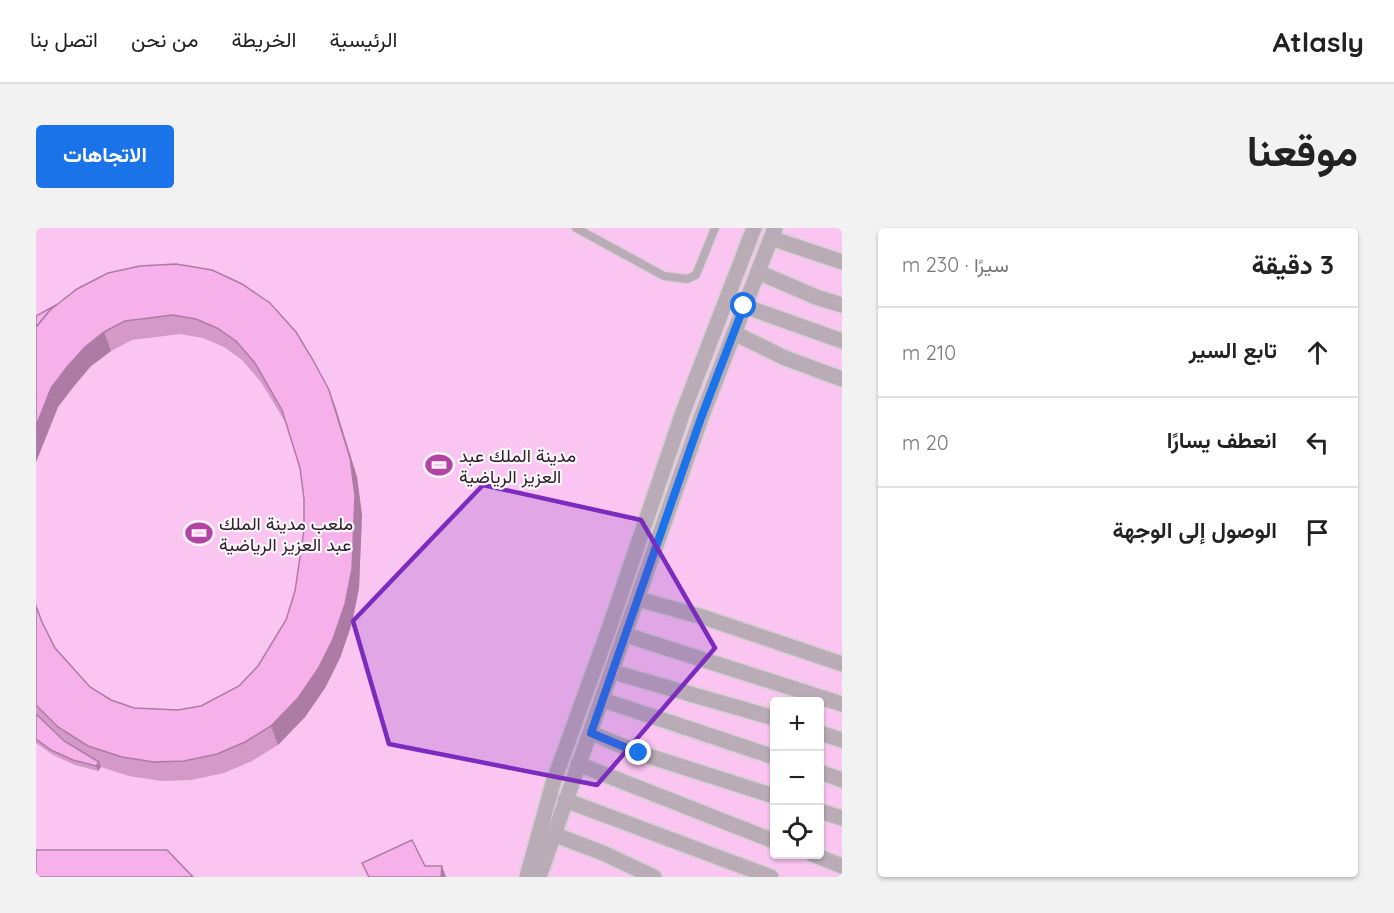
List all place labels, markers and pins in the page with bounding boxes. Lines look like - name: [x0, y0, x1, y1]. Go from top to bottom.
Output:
- place label: مدينة الملك عبد العزيز الرياضية: [459, 444, 576, 488]
- sports icon: مدينة الملك عبد العزيز الرياضية: [424, 450, 454, 480]
- place label: ملعب مدينة الملك عبد العزيز الرياضية: [219, 512, 353, 556]
- sports icon: ملعب مدينة الملك عبد العزيز الرياضية: [184, 518, 214, 548]

